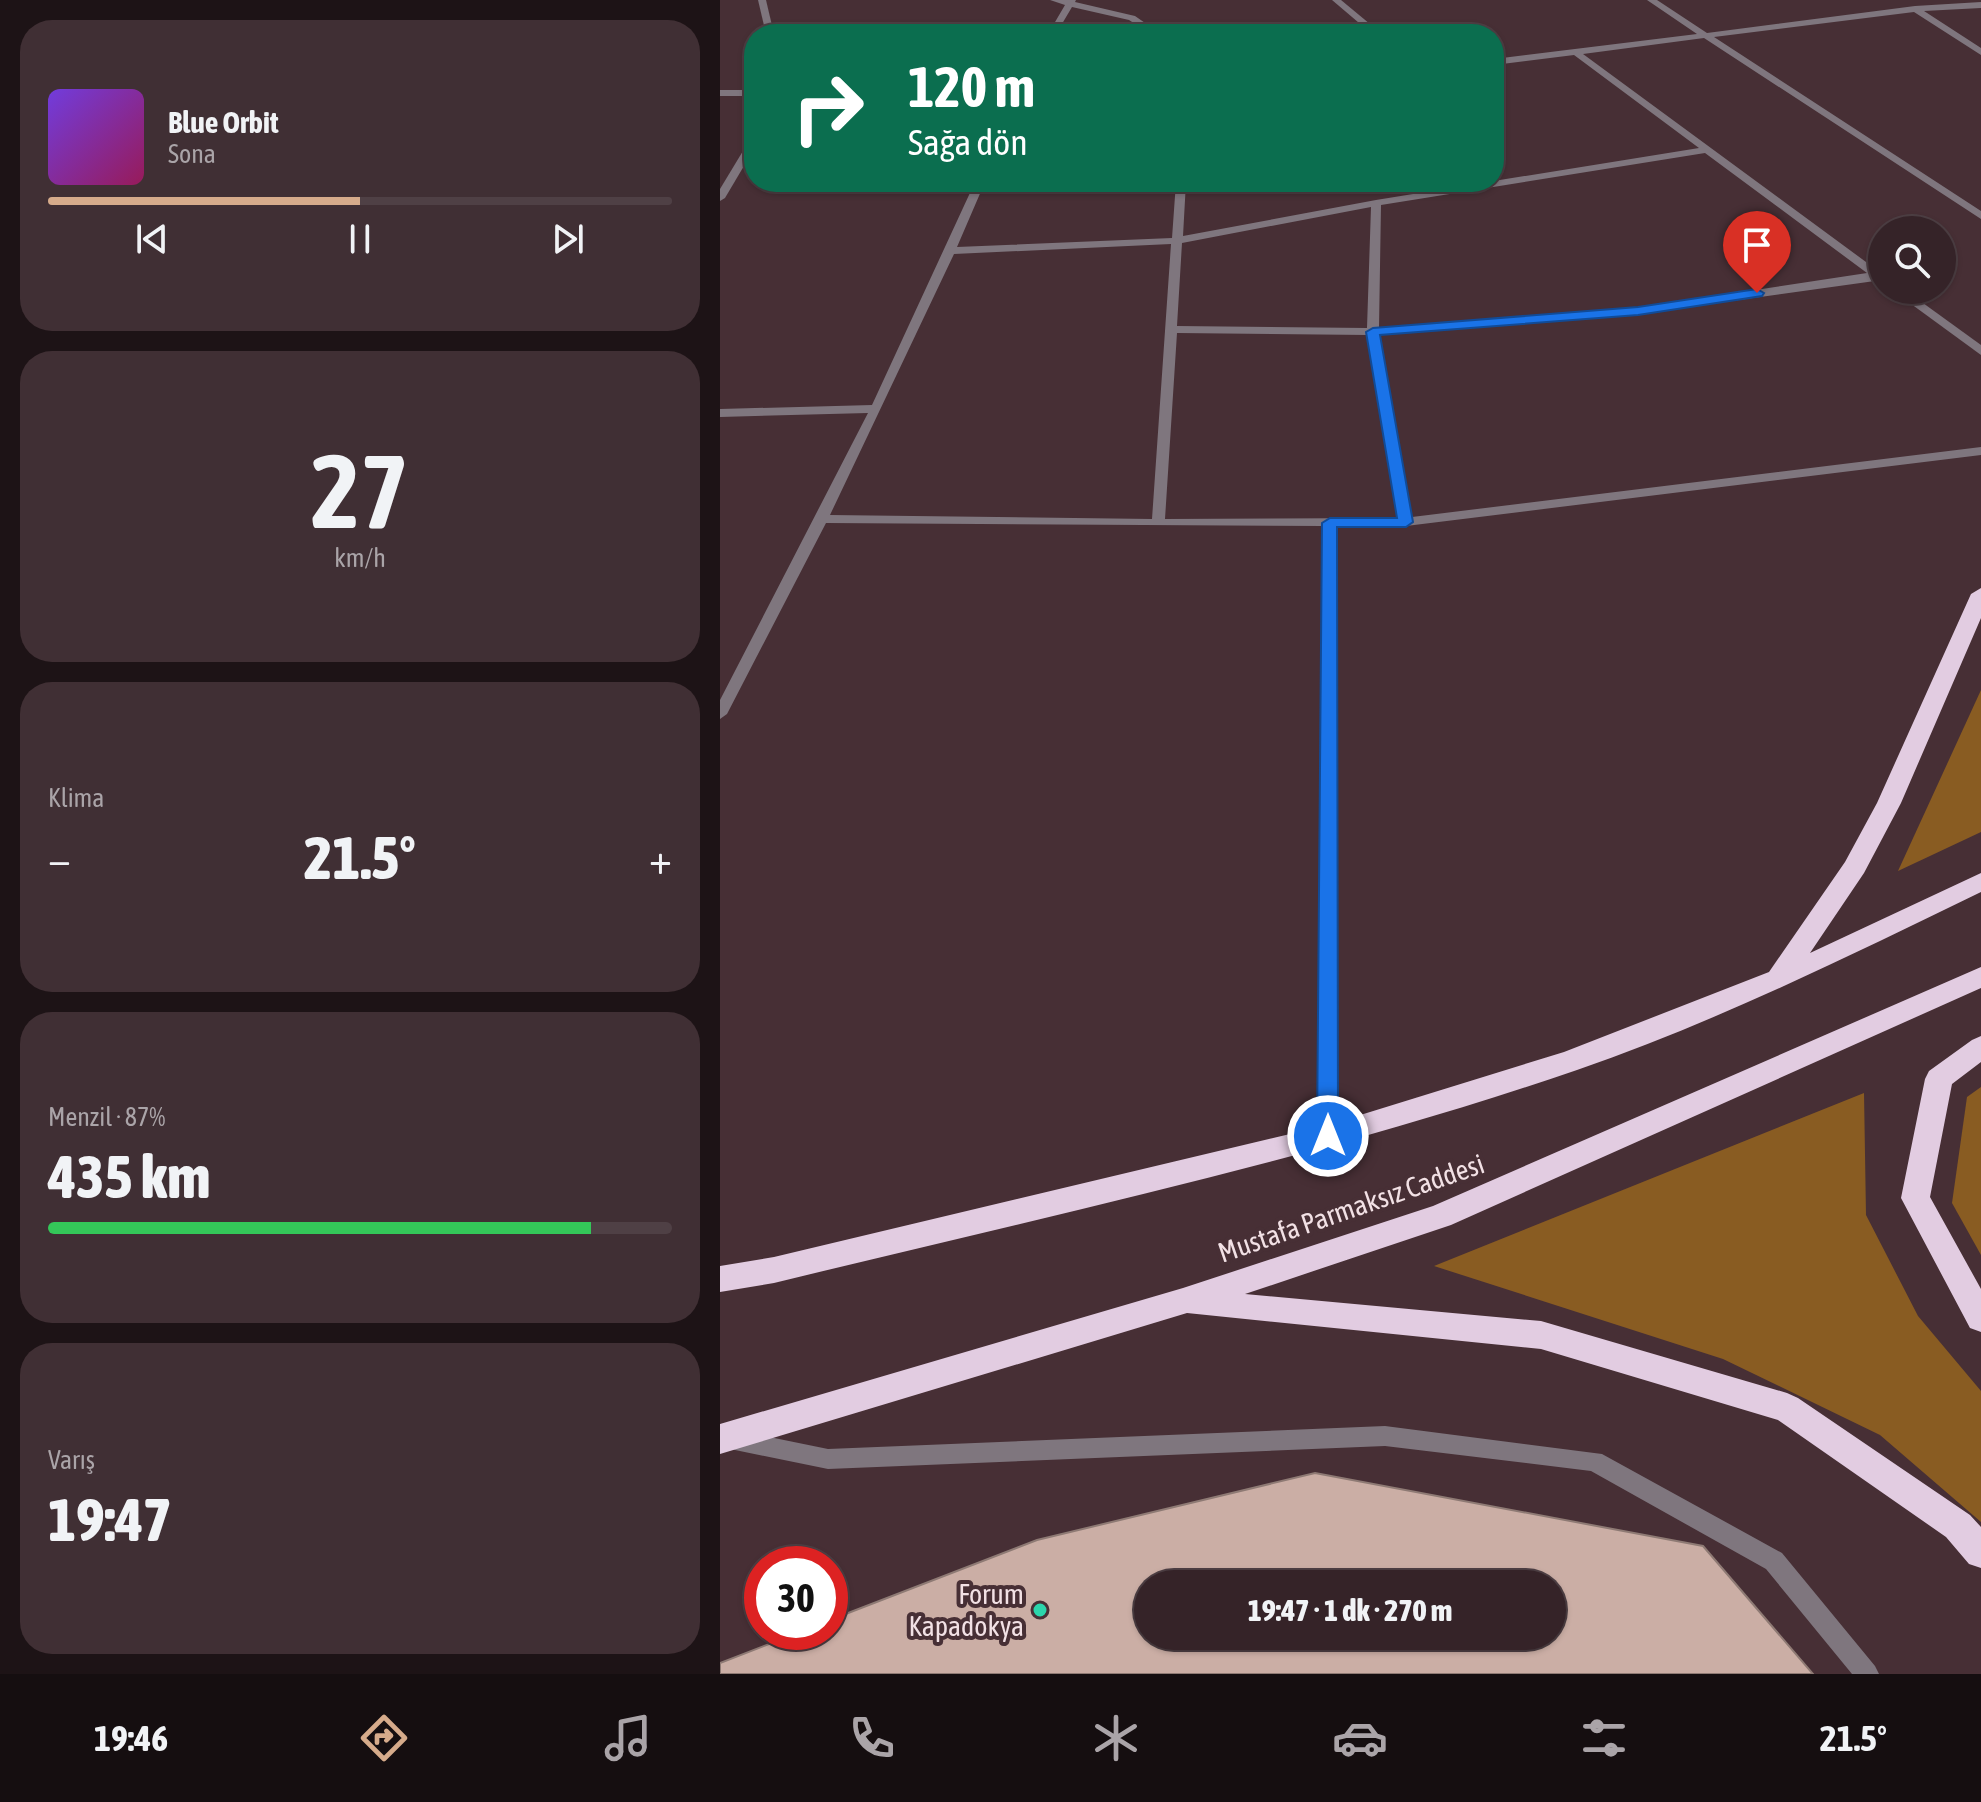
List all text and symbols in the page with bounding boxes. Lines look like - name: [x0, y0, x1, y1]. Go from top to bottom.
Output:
- text: 120 m: [908, 55, 1035, 119]
- icon: right: [776, 56, 880, 160]
- text: Blue Orbit: [168, 105, 279, 139]
- text: Sağa dön: [908, 121, 1028, 163]
- text: Sona: [168, 139, 216, 169]
- pin: [1723, 211, 1791, 293]
- map controls: [1868, 216, 1956, 304]
- button: search: [1868, 216, 1956, 304]
- icon: previous: [130, 217, 174, 261]
- icon: pause: [338, 217, 382, 261]
- icon: next: [546, 217, 590, 261]
- icon: arrive: [1735, 223, 1779, 267]
- text: 27: [311, 431, 409, 550]
- text: km/h: [334, 543, 386, 573]
- text: Klima: [48, 783, 104, 813]
- text: 21.5°: [304, 823, 416, 892]
- text: −: [48, 833, 71, 883]
- text: +: [649, 833, 672, 883]
- position arrow: [1286, 1094, 1370, 1178]
- text: Menzil · 87%: [48, 1102, 165, 1132]
- text: 435 km: [48, 1142, 210, 1211]
- street label: Mustafa Parmaksız Caddesi: [1214, 1147, 1488, 1269]
- text: Varış: [48, 1445, 95, 1475]
- text: 19:47: [48, 1485, 171, 1554]
- speed limit sign: 30: [744, 1546, 848, 1650]
- place label: Forum Kapadokya: [908, 1578, 1024, 1642]
- text: 19:47 · 1 dk · 270 m: [1248, 1593, 1452, 1627]
- marker: Forum Kapadokya: [1031, 1601, 1049, 1619]
- icon: directions: [356, 1710, 412, 1766]
- icon: music: [600, 1710, 656, 1766]
- icon: phone: [844, 1710, 900, 1766]
- icon: climate: [1088, 1710, 1144, 1766]
- icon: car: [1332, 1710, 1388, 1766]
- icon: filters: [1576, 1710, 1632, 1766]
- text: 19:46: [94, 1717, 168, 1759]
- text: 21.5°: [1820, 1717, 1887, 1759]

